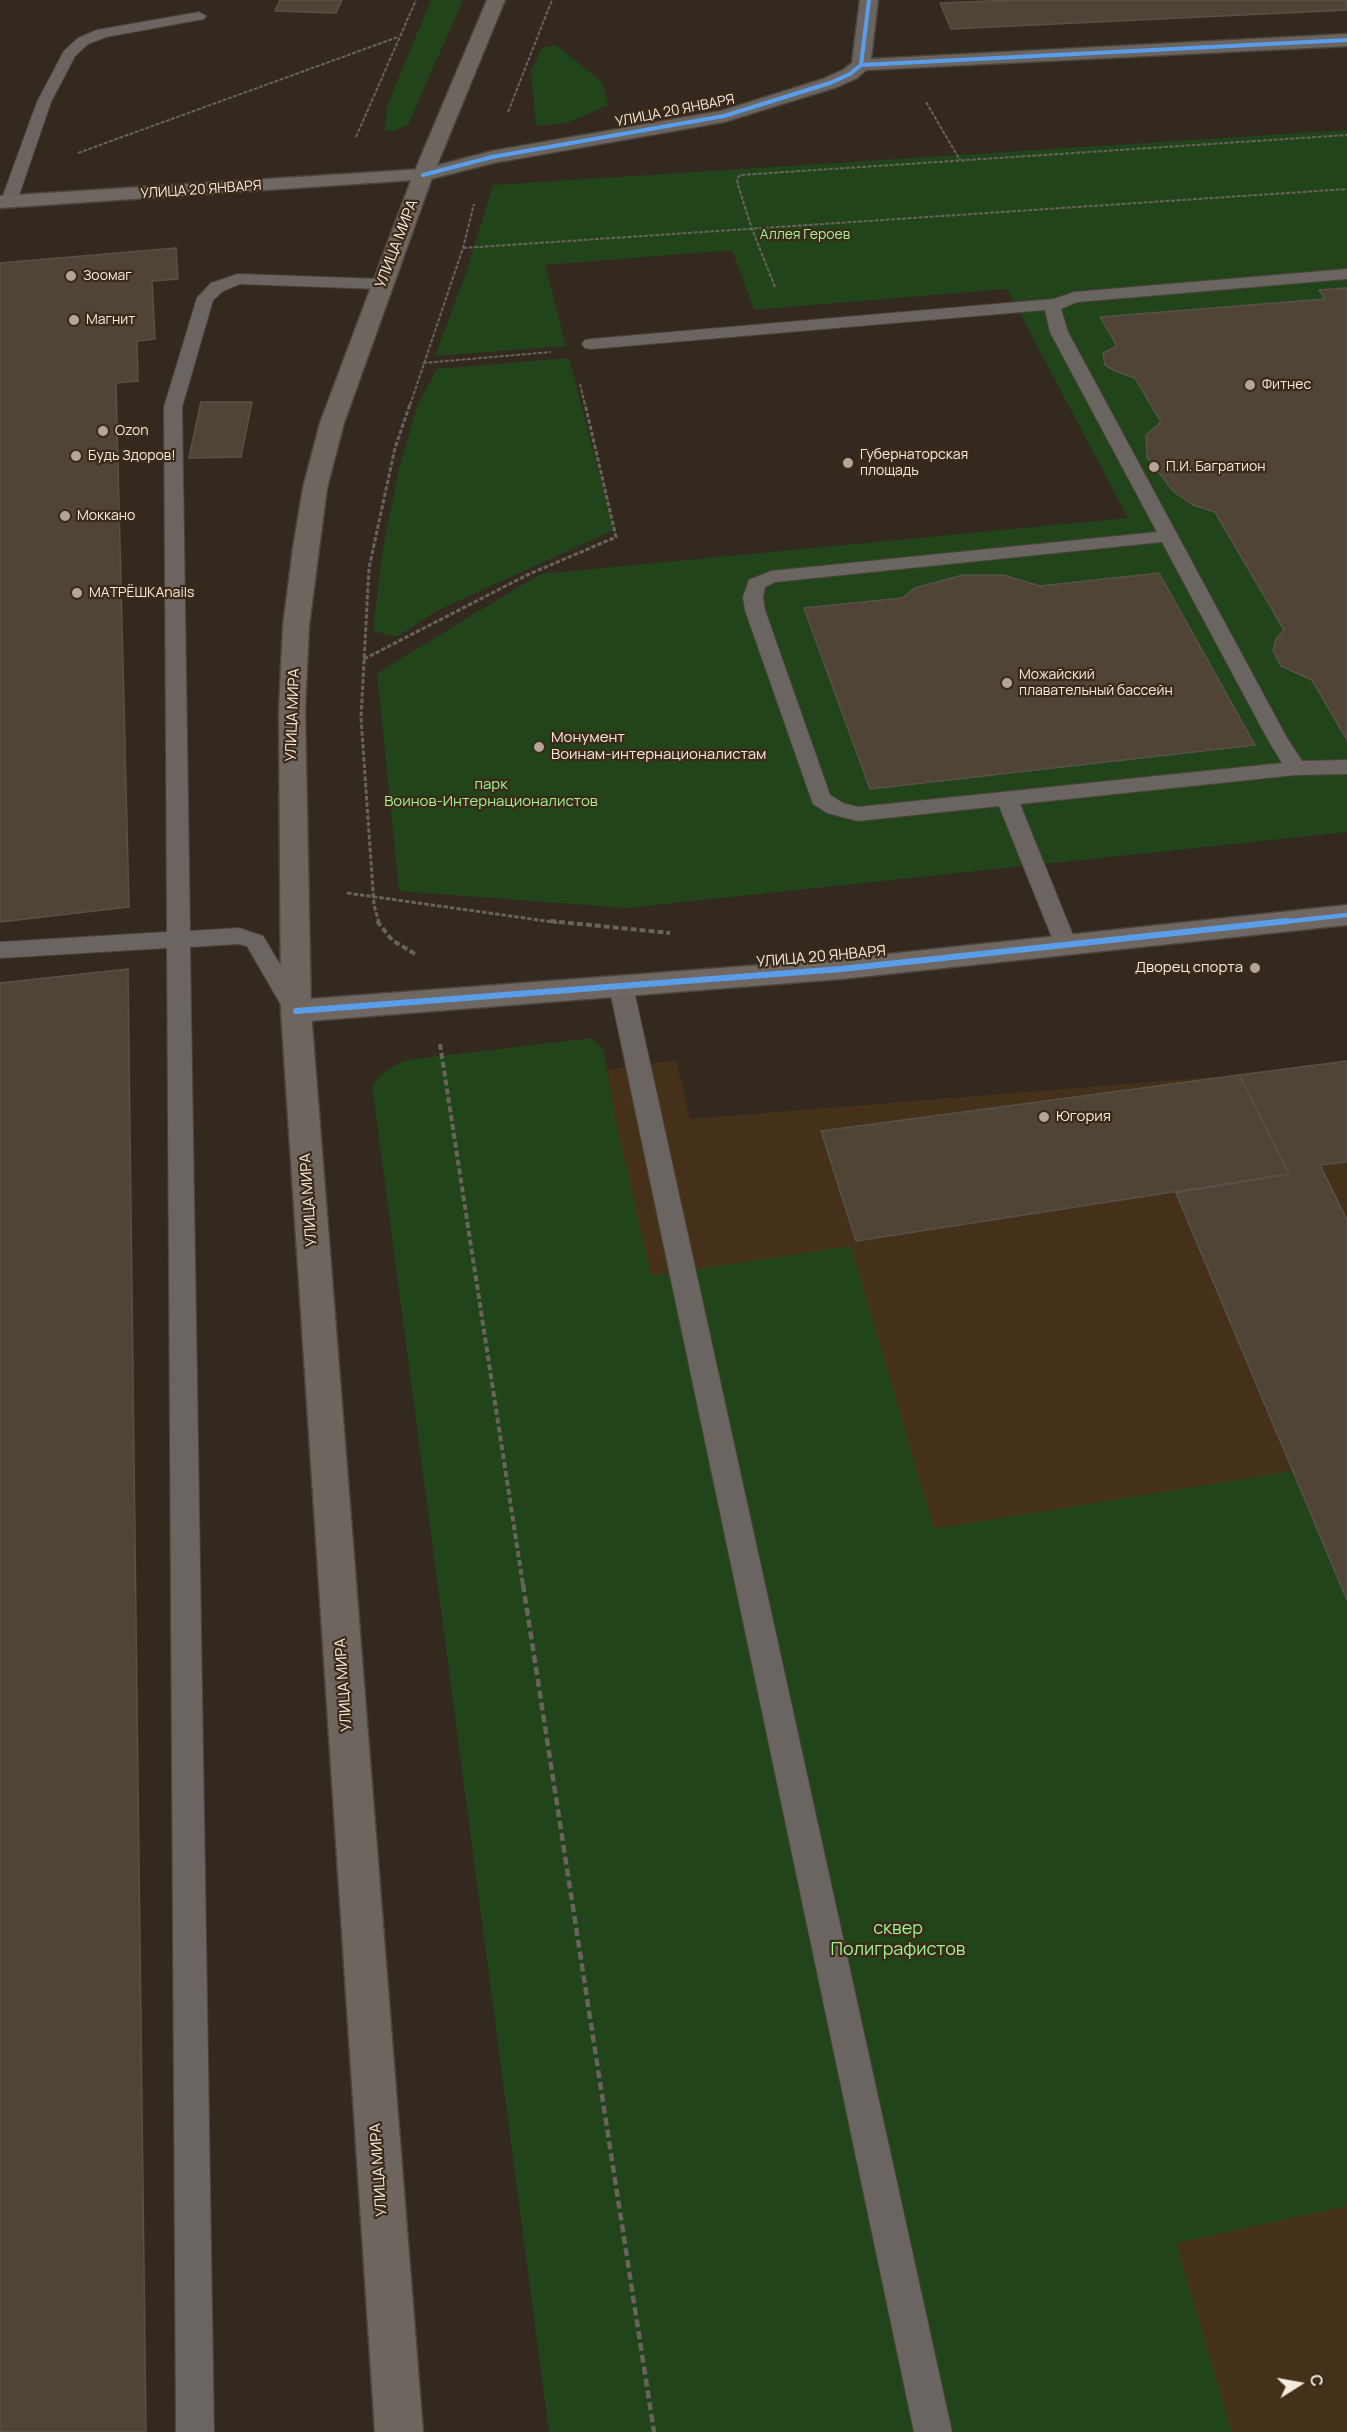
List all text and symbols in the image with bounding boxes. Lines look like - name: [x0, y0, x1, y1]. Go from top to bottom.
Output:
- street label: УЛИЦА 20 ЯНВАРЯ: [614, 91, 736, 131]
- street label: УЛИЦА 20 ЯНВАРЯ: [140, 177, 262, 203]
- street label: УЛИЦА МИРА: [372, 197, 422, 291]
- park label: Аллея Героев: [760, 227, 850, 243]
- place label: Зоомаг: [83, 268, 132, 284]
- marker: Зоомаг: [64, 269, 78, 283]
- place label: Магнит: [86, 312, 135, 328]
- marker: Магнит: [67, 313, 81, 327]
- place label: Фитнес: [1262, 377, 1311, 393]
- marker: Фитнес: [1243, 378, 1257, 392]
- place label: Ozon: [115, 423, 149, 439]
- marker: Ozon: [96, 424, 110, 438]
- place label: Губернаторская площадь: [860, 447, 968, 479]
- place label: Будь Здоров!: [88, 448, 176, 464]
- marker: Будь Здоров!: [69, 449, 83, 463]
- marker: Губернаторская площадь: [841, 456, 855, 470]
- place label: П.И. Багратион: [1166, 459, 1266, 475]
- marker: П.И. Багратион: [1147, 460, 1161, 474]
- place label: Моккано: [77, 508, 135, 524]
- marker: Моккано: [58, 509, 72, 523]
- place label: МAТРЁШКАnails: [89, 585, 194, 601]
- marker: МAТРЁШКАnails: [70, 586, 84, 600]
- place label: Можайский плавательный бассейн: [1019, 667, 1173, 700]
- street label: УЛИЦА МИРА: [282, 668, 304, 762]
- marker: Можайский плавательный бассейн: [1000, 676, 1014, 690]
- place label: Монумент Воинам-интернационалистам: [551, 729, 766, 764]
- marker: Монумент Воинам-интернационалистам: [532, 740, 546, 754]
- park label: парк Воинов-Интернационалистов: [384, 776, 598, 811]
- street label: УЛИЦА 20 ЯНВАРЯ: [755, 942, 887, 972]
- place label: Дворец спорта: [1135, 959, 1243, 977]
- marker: Дворец спорта: [1248, 961, 1262, 975]
- place label: Югория: [1056, 1108, 1111, 1126]
- marker: Югория: [1037, 1110, 1051, 1124]
- street label: УЛИЦА МИРА: [297, 1153, 321, 1247]
- street label: УЛИЦА МИРА: [332, 1638, 356, 1732]
- park label: сквер Полиграфистов: [831, 1918, 965, 1960]
- street label: УЛИЦА МИРА: [367, 2123, 391, 2217]
- north arrow: [1269, 2354, 1329, 2414]
- text: С: [1305, 2373, 1329, 2388]

